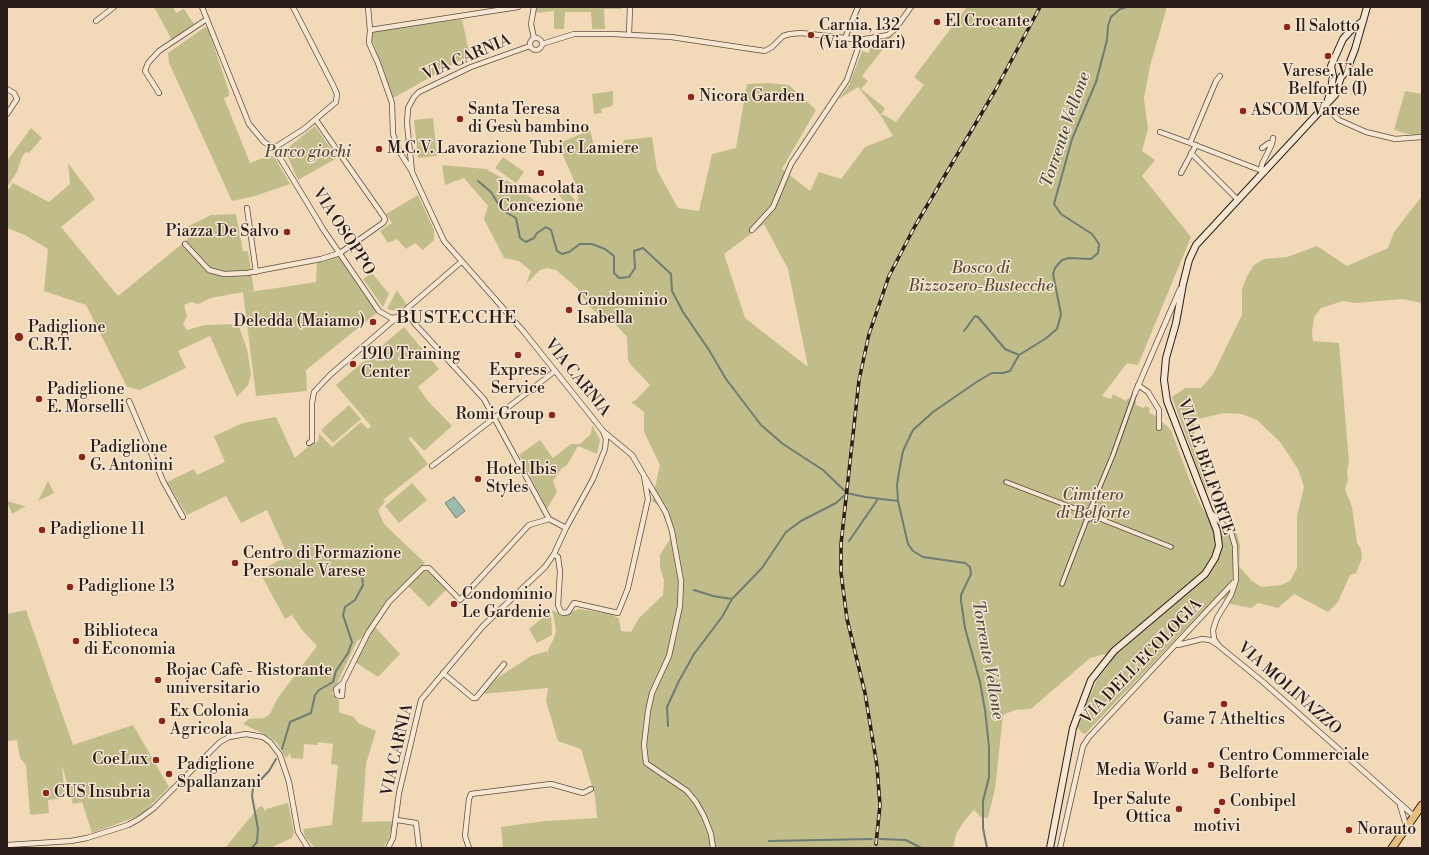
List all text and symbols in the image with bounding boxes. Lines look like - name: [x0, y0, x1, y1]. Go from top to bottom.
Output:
- place label: El Crocante: [945, 12, 1030, 32]
- place label: Carnia, 132 (Via Rodari): [819, 16, 906, 54]
- marker: El Crocante: [932, 17, 942, 27]
- place label: Il Salotto: [1295, 17, 1360, 37]
- marker: Il Salotto: [1282, 22, 1292, 32]
- marker: Carnia, 132 (Via Rodari): [806, 30, 816, 40]
- street label: VIA CARNIA: [420, 31, 514, 85]
- marker: Varese, Viale Belforte (I): [1323, 51, 1333, 61]
- place label: Varese, Viale Belforte (I): [1282, 62, 1374, 100]
- water label: Torrente Vellone: [1037, 70, 1095, 190]
- place label: Nicora Garden: [699, 87, 805, 107]
- marker: Nicora Garden: [686, 92, 696, 102]
- place label: Santa Teresa di Gesù bambino: [468, 100, 589, 138]
- place label: ASCOM Varese: [1251, 101, 1360, 121]
- marker: ASCOM Varese: [1238, 106, 1248, 116]
- marker: Santa Teresa di Gesù bambino: [455, 114, 465, 124]
- place label: M.C.V. Lavorazione Tubi e Lamiere: [387, 139, 639, 159]
- park label: Parco giochi: [265, 143, 351, 163]
- marker: M.C.V. Lavorazione Tubi e Lamiere: [374, 144, 384, 154]
- marker: Immacolata Concezione: [536, 168, 546, 178]
- place label: Immacolata Concezione: [498, 179, 584, 217]
- street label: VIA OSOPPO: [308, 185, 378, 279]
- place label: Piazza De Salvo: [165, 222, 279, 242]
- marker: Piazza De Salvo: [282, 227, 292, 237]
- park label: Bosco di Bizzozero-Bustecche: [909, 259, 1053, 297]
- place label: Condominio Isabella: [577, 291, 668, 329]
- marker: Condominio Isabella: [564, 305, 574, 315]
- district label: BUSTECCHE: [397, 308, 517, 330]
- place label: Deledda (Maiamo): [234, 312, 365, 332]
- marker: Deledda (Maiamo): [368, 317, 378, 327]
- place label: Padiglione C.R.T.: [28, 318, 105, 356]
- marker: Padiglione C.R.T.: [13, 331, 25, 343]
- street label: VIA CARNIA: [540, 335, 614, 421]
- place label: 1910 Training Center: [361, 345, 460, 383]
- marker: Express Service: [513, 350, 523, 360]
- marker: 1910 Training Center: [348, 359, 358, 369]
- place label: Express Service: [489, 361, 547, 399]
- place label: Padiglione E. Morselli: [47, 380, 125, 418]
- marker: Padiglione E. Morselli: [34, 394, 44, 404]
- street label: VIALE BELFORTE: [1173, 396, 1237, 538]
- place label: Romi Group: [456, 405, 544, 425]
- marker: Romi Group: [547, 410, 557, 420]
- place label: Padiglione G. Antonini: [90, 438, 173, 476]
- marker: Padiglione G. Antonini: [77, 452, 87, 462]
- place label: Hotel Ibis Styles: [486, 460, 557, 498]
- marker: Hotel Ibis Styles: [473, 474, 483, 484]
- park label: Cimitero di Belforte: [1056, 486, 1130, 524]
- place label: Padiglione 11: [50, 520, 145, 540]
- marker: Padiglione 11: [37, 525, 47, 535]
- place label: Centro di Formazione Personale Varese: [243, 544, 401, 582]
- marker: Centro di Formazione Personale Varese: [230, 558, 240, 568]
- place label: Padiglione 13: [78, 577, 175, 597]
- marker: Padiglione 13: [65, 582, 75, 592]
- place label: Condominio Le Gardenie: [462, 585, 553, 623]
- street label: VIA DELL'ECOLOGIA: [1077, 596, 1207, 728]
- marker: Condominio Le Gardenie: [449, 599, 459, 609]
- water label: Torrente Vellone: [966, 599, 1008, 721]
- place label: Biblioteca di Economia: [84, 622, 176, 660]
- marker: Biblioteca di Economia: [71, 636, 81, 646]
- street label: VIA MOLINAZZO: [1233, 639, 1345, 739]
- place label: Rojac Cafè - Ristorante universitario: [166, 661, 332, 699]
- marker: Rojac Cafè - Ristorante universitario: [153, 675, 163, 685]
- marker: Game 7 Atheltics: [1219, 699, 1229, 709]
- place label: Ex Colonia Agricola: [170, 702, 249, 740]
- street label: VIA CARNIA: [378, 702, 418, 798]
- place label: Game 7 Atheltics: [1163, 710, 1285, 730]
- marker: Ex Colonia Agricola: [157, 716, 167, 726]
- place label: Centro Commerciale Belforte: [1219, 746, 1369, 784]
- place label: CoeLux: [92, 750, 148, 770]
- marker: CoeLux: [151, 755, 161, 765]
- place label: Padiglione Spallanzani: [177, 755, 261, 793]
- marker: Centro Commerciale Belforte: [1206, 760, 1216, 770]
- place label: Media World: [1096, 761, 1187, 781]
- marker: Media World: [1190, 766, 1200, 776]
- marker: Padiglione Spallanzani: [164, 769, 174, 779]
- place label: CUS Insubria: [54, 783, 151, 803]
- marker: CUS Insubria: [41, 788, 51, 798]
- place label: Iper Salute Ottica: [1093, 790, 1171, 828]
- place label: Conbipel: [1230, 792, 1296, 812]
- marker: Conbipel: [1217, 797, 1227, 807]
- marker: Iper Salute Ottica: [1174, 804, 1184, 814]
- marker: motivi: [1212, 806, 1222, 816]
- place label: motivi: [1193, 817, 1241, 837]
- place label: Norauto: [1357, 820, 1416, 840]
- marker: Norauto: [1344, 825, 1354, 835]

